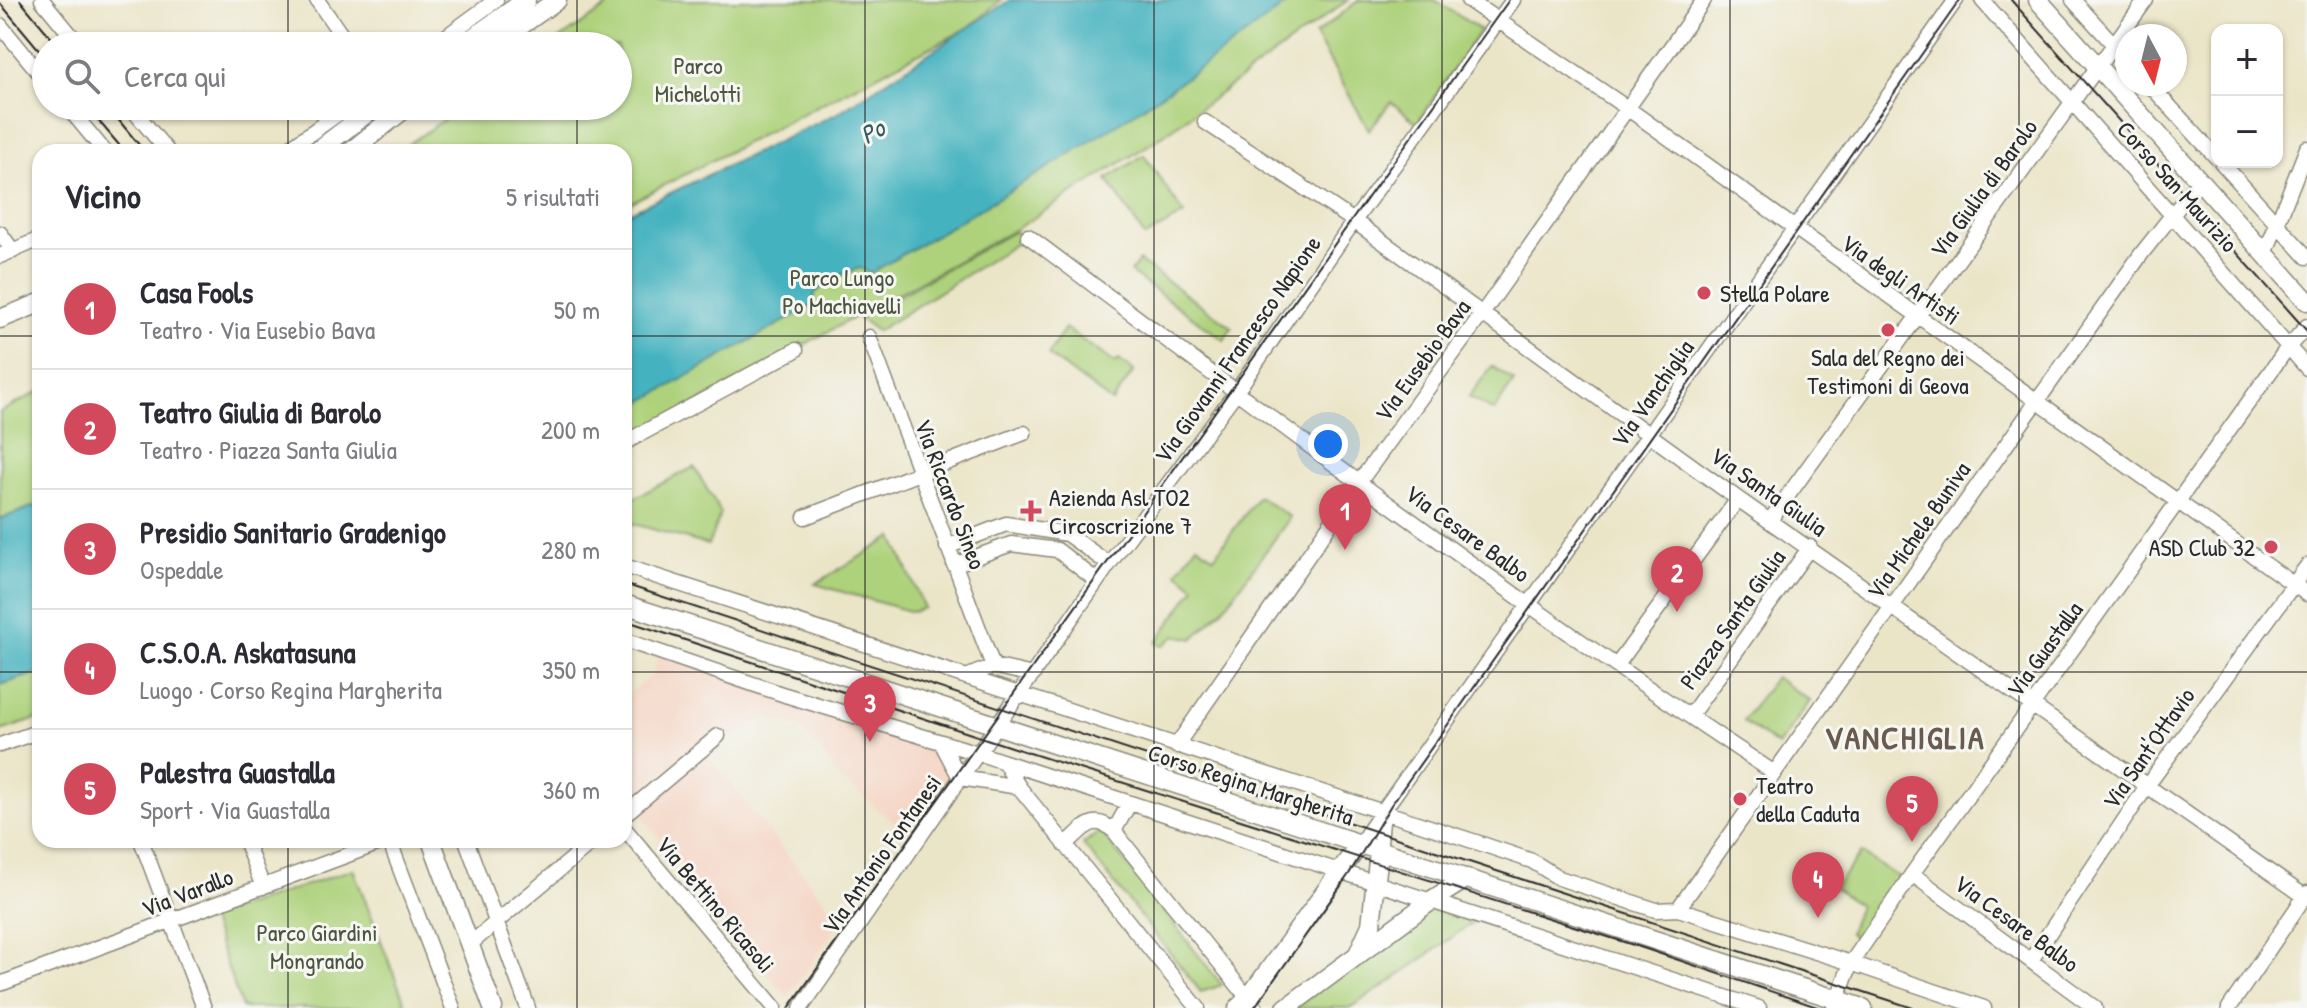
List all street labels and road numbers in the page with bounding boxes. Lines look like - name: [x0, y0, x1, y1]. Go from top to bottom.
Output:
- street label: Via Giulia di Barolo: [1922, 112, 2044, 264]
- street label: Corso San Maurizio: [2110, 113, 2246, 259]
- street label: Via degli Artisti: [1835, 226, 1967, 332]
- street label: Via Giovanni Francesco Napione: [1146, 228, 1328, 469]
- street label: Via Eusebio Bava: [1367, 292, 1477, 428]
- street label: Via Vanchiglia: [1603, 333, 1701, 453]
- street label: Via Riccardo Sineo: [908, 414, 994, 574]
- street label: Via Santa Giulia: [1704, 439, 1834, 543]
- street label: Via Michele Buniva: [1859, 455, 1977, 605]
- street label: Via Cesare Balbo: [1399, 477, 1537, 589]
- street label: Piazza Santa Giulia: [1672, 543, 1792, 695]
- street label: Via Guastalla: [1998, 595, 2090, 703]
- street label: Via Sant'Ottavio: [2094, 681, 2202, 815]
- street label: Corso Regina Margherita: [1144, 736, 1358, 832]
- street label: Via Antonio Fontanesi: [814, 768, 948, 940]
- street label: Via Bettino Ricasoli: [649, 829, 783, 979]
- street label: Via Varallo: [137, 860, 238, 924]
- street label: Via Cesare Balbo: [1948, 867, 2086, 979]

